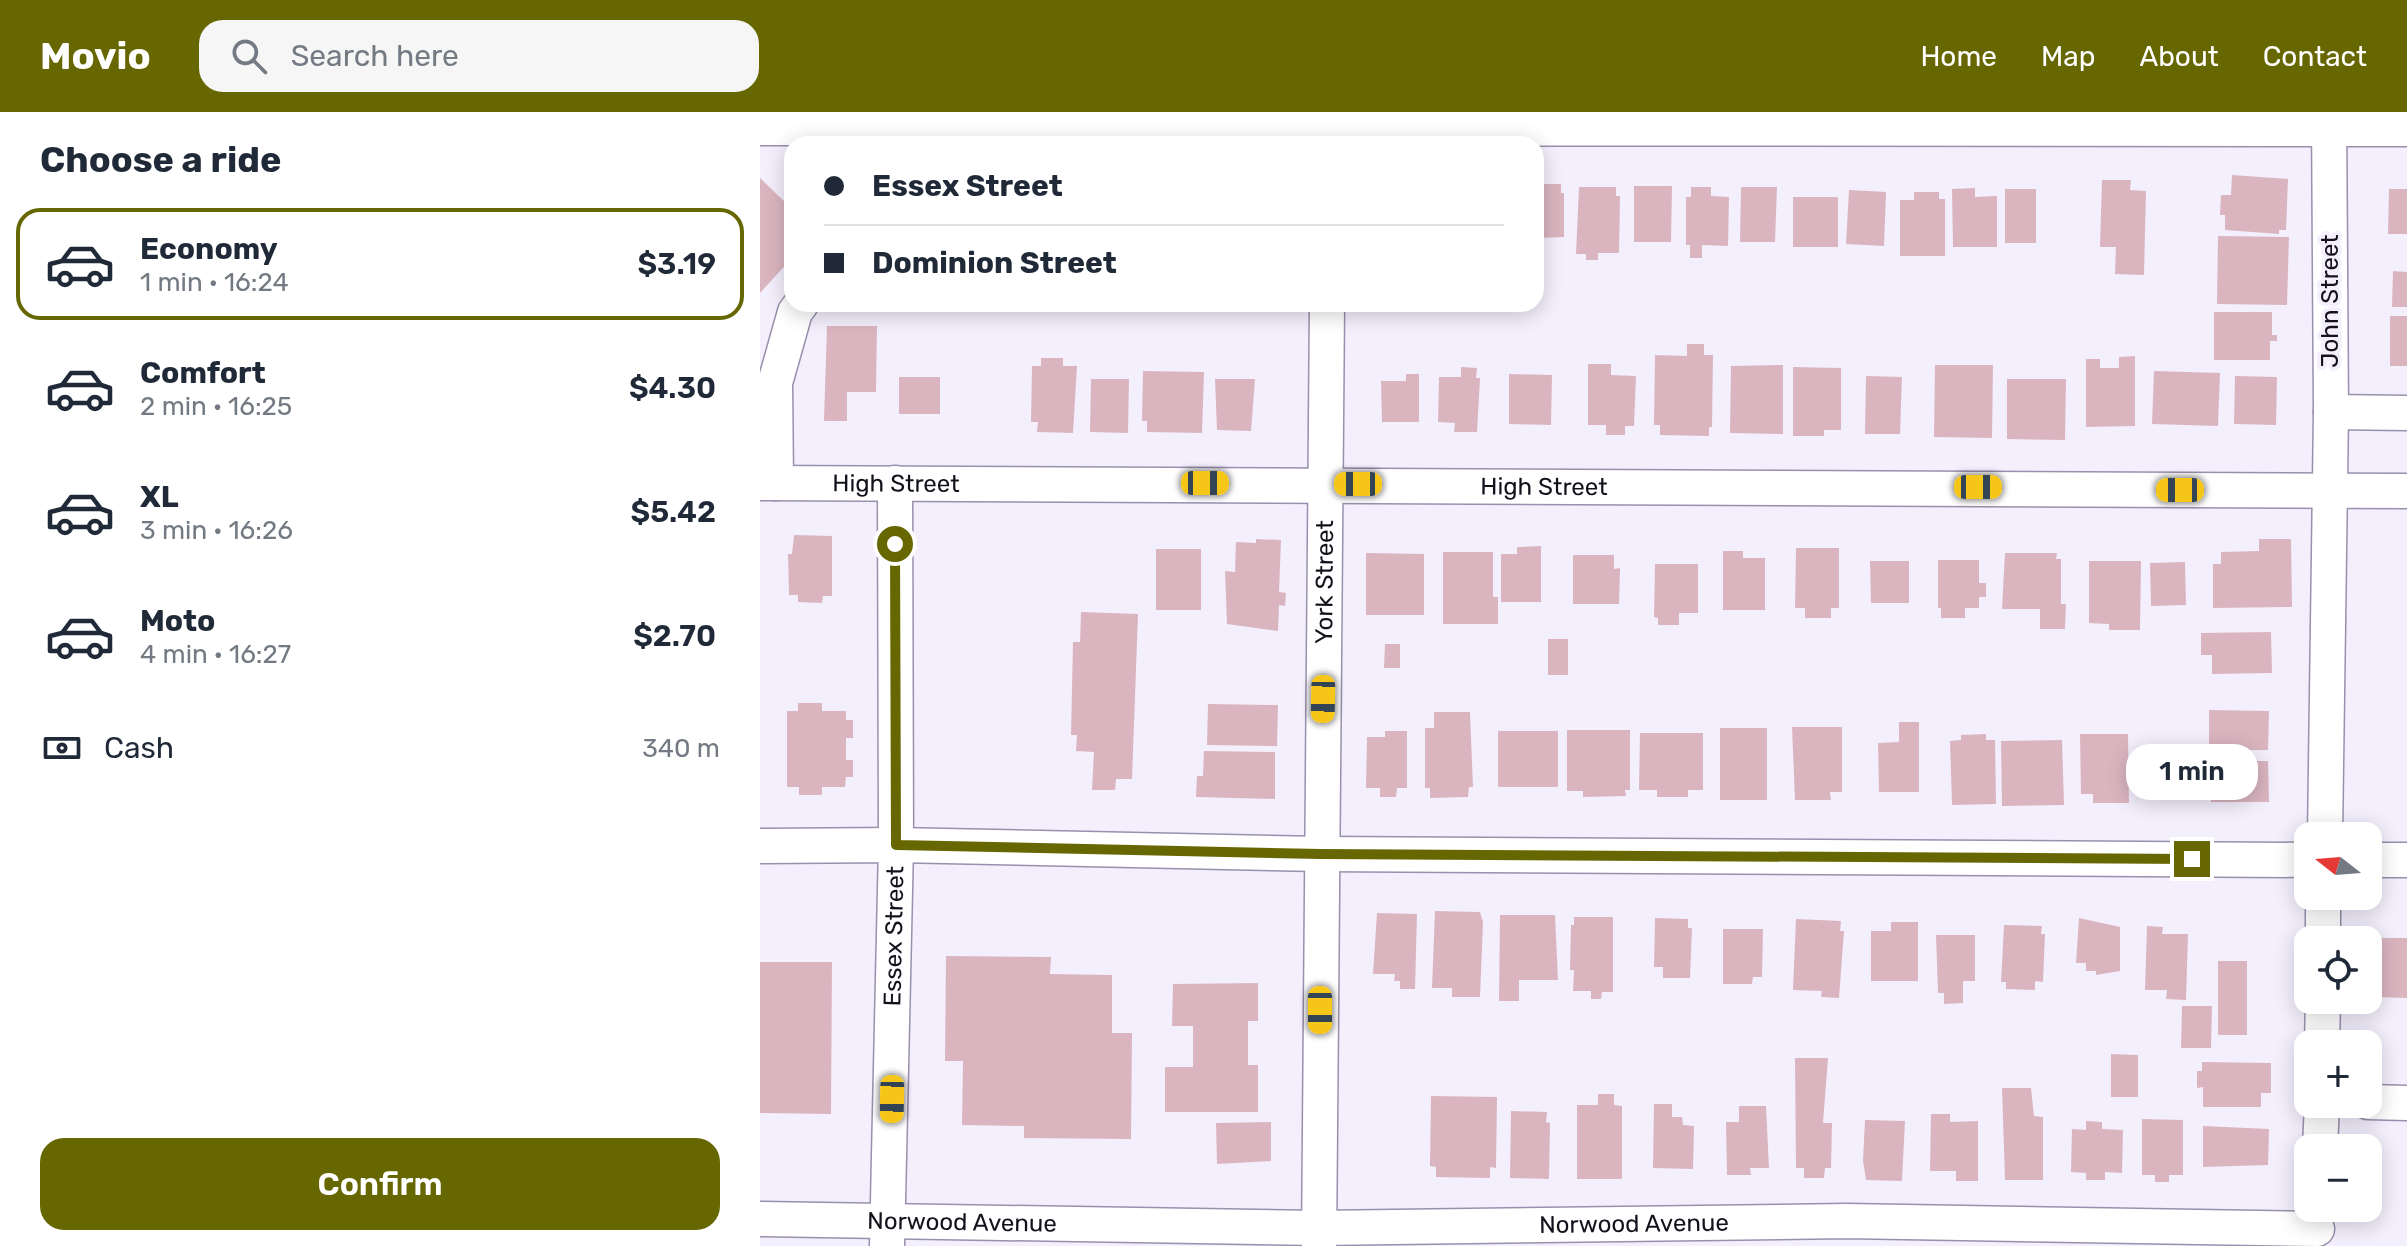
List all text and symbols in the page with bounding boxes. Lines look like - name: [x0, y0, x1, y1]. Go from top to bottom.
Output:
- search box: [199, 20, 759, 92]
- text: Movio: [40, 33, 151, 79]
- icon: search: [227, 34, 271, 78]
- text: Search here: [291, 38, 459, 74]
- text: Home: [1920, 40, 1997, 73]
- text: Map: [2041, 40, 2095, 73]
- text: About: [2139, 40, 2219, 73]
- text: Contact: [2263, 40, 2367, 73]
- text: Choose a ride: [40, 138, 281, 181]
- text: Essex Street: [872, 168, 1063, 204]
- icon: car: [44, 228, 116, 300]
- text: Economy: [140, 231, 278, 267]
- street label: John Street: [2316, 234, 2344, 368]
- text: Dominion Street: [872, 245, 1117, 281]
- text: $3.19: [637, 246, 716, 282]
- text: 1 min · 16:24: [140, 267, 289, 298]
- icon: car: [44, 352, 116, 424]
- text: Comfort: [140, 355, 266, 391]
- text: $4.30: [629, 370, 716, 406]
- text: 2 min · 16:25: [140, 391, 292, 422]
- street label: High Street: [832, 469, 960, 498]
- car: [1181, 471, 1229, 495]
- car: [1334, 472, 1382, 496]
- street label: High Street: [1480, 472, 1608, 501]
- car: [1954, 475, 2002, 499]
- icon: car: [44, 476, 116, 548]
- car: [2156, 478, 2204, 502]
- text: XL: [140, 479, 179, 515]
- text: $5.42: [631, 494, 716, 530]
- text: 3 min · 16:26: [140, 515, 293, 546]
- street label: York Street: [1310, 520, 1339, 644]
- route start: [877, 526, 913, 562]
- icon: car: [44, 600, 116, 672]
- text: Moto: [140, 603, 215, 639]
- text: $2.70: [633, 618, 716, 654]
- text: 4 min · 16:27: [140, 639, 291, 670]
- car: [1311, 675, 1335, 723]
- icon: cash: [40, 726, 84, 770]
- text: Cash: [104, 730, 174, 766]
- text: 340 m: [642, 733, 720, 764]
- callout: 1 min: [2126, 743, 2258, 799]
- text: 1 min: [2159, 756, 2225, 787]
- north arrow: [2294, 822, 2382, 910]
- map controls: [2294, 822, 2382, 1222]
- route end: [2174, 841, 2210, 877]
- street label: Essex Street: [878, 866, 910, 1007]
- button: locate: [2294, 926, 2382, 1014]
- car: [1308, 986, 1332, 1034]
- button: +: [2294, 1030, 2382, 1118]
- car: [880, 1075, 904, 1123]
- button: −: [2294, 1134, 2382, 1222]
- button: Confirm: [40, 1138, 720, 1230]
- street label: Norwood Avenue: [867, 1207, 1057, 1238]
- street label: Norwood Avenue: [1539, 1209, 1729, 1239]

